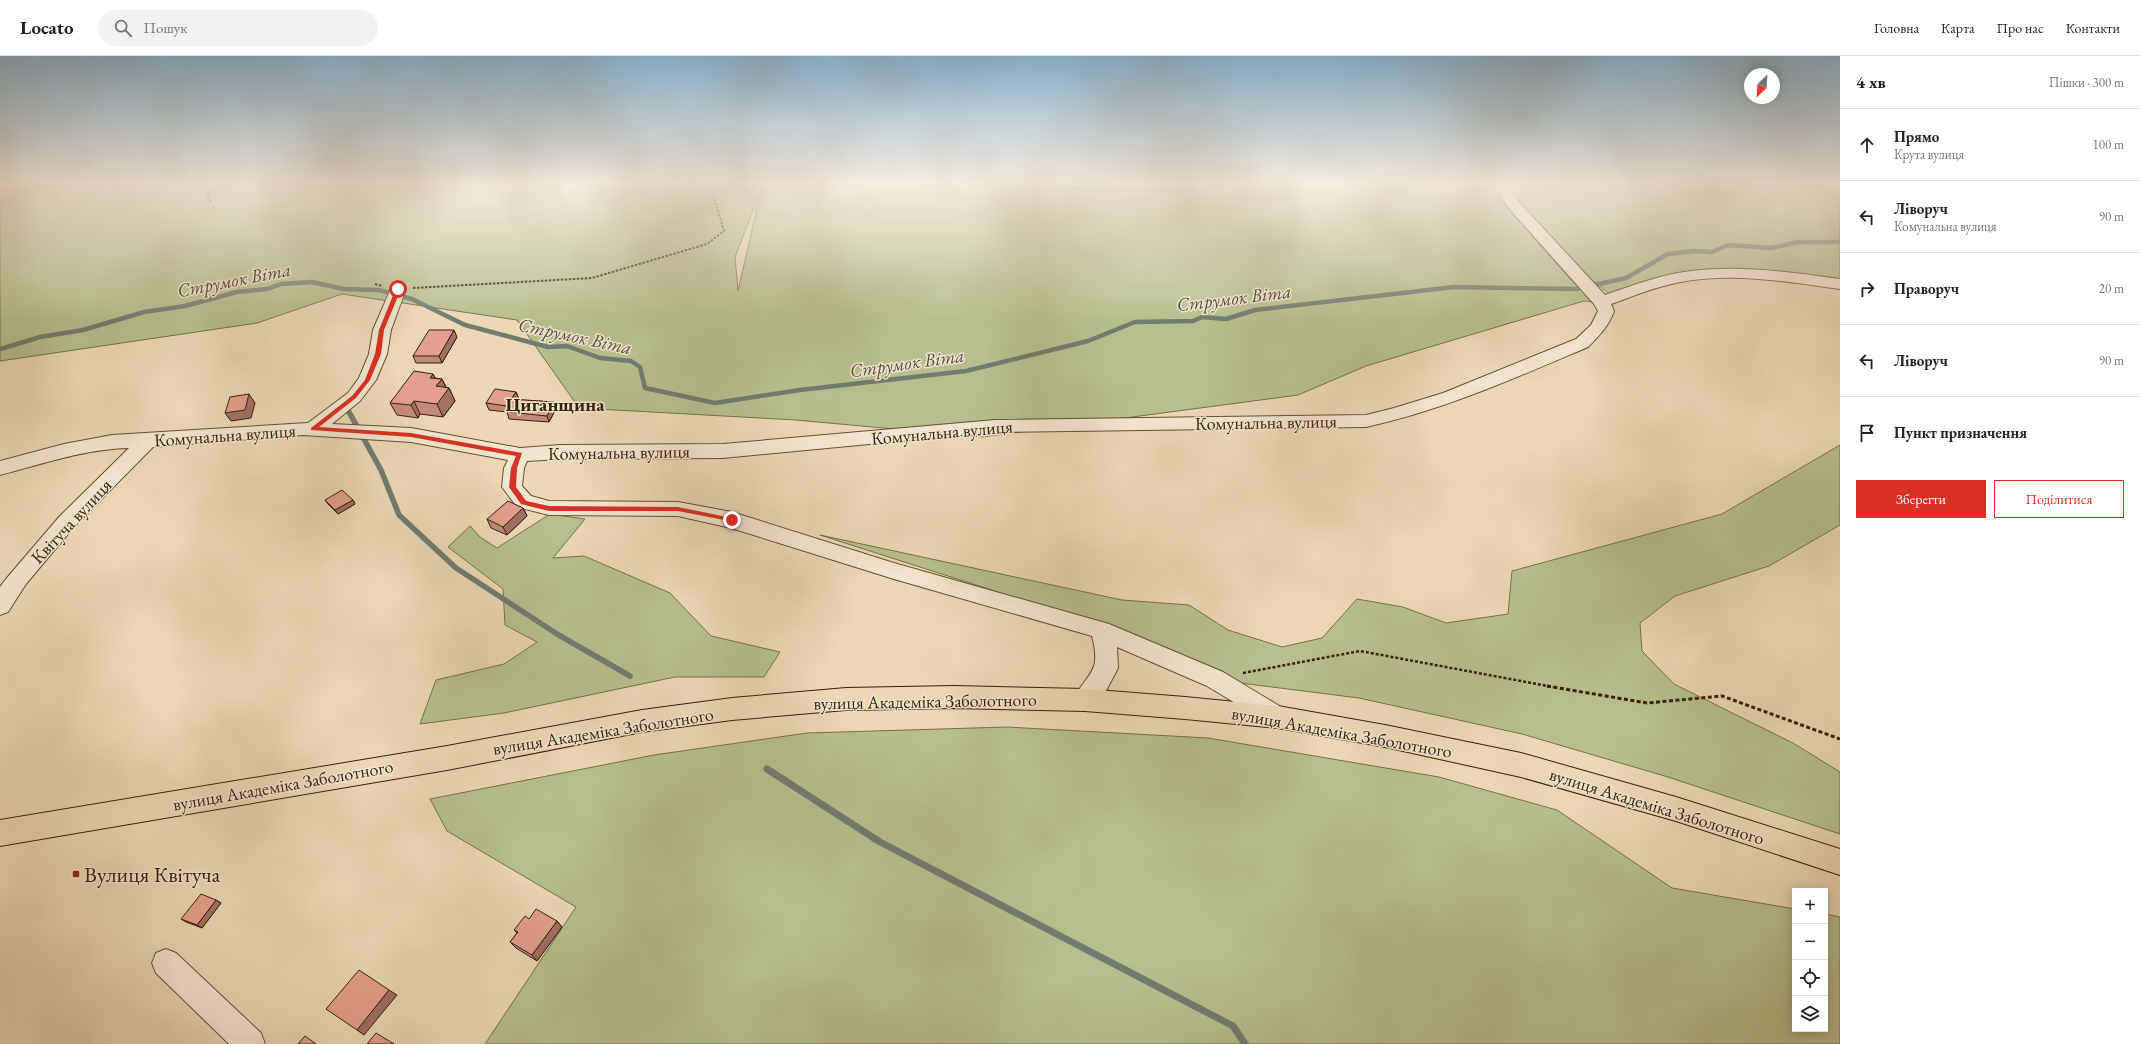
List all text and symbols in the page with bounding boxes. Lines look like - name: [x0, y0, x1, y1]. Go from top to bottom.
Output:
- search box: [98, 10, 378, 46]
- text: Locato: [20, 15, 74, 40]
- icon: search: [112, 17, 134, 39]
- text: Пошук: [144, 18, 188, 37]
- text: Головна: [1874, 19, 1919, 37]
- text: Карта: [1941, 19, 1974, 37]
- text: Про нас: [1996, 19, 2044, 37]
- text: Контакти: [2066, 19, 2120, 37]
- north arrow: [1744, 68, 1780, 104]
- text: 4 хв: [1856, 71, 1886, 93]
- text: Пішки · 300 m: [2049, 74, 2124, 91]
- text: Прямо: [1894, 127, 1939, 146]
- icon: ahead: [1856, 134, 1878, 156]
- text: 100 m: [2093, 136, 2124, 153]
- text: Крута вулиця: [1894, 146, 1964, 163]
- text: Ліворуч: [1894, 199, 1948, 218]
- icon: left: [1856, 206, 1878, 228]
- text: 90 m: [2099, 208, 2124, 225]
- text: Комунальна вулиця: [1894, 218, 1997, 235]
- water label: Струмок Віта: [175, 257, 293, 303]
- icon: right: [1856, 278, 1878, 300]
- water label: Струмок Віта: [1175, 279, 1293, 317]
- text: Праворуч: [1894, 279, 1959, 298]
- route start: [389, 280, 407, 298]
- text: 20 m: [2099, 280, 2124, 297]
- water label: Струмок Віта: [516, 312, 634, 360]
- water label: Струмок Віта: [848, 343, 966, 383]
- icon: left: [1856, 350, 1878, 372]
- text: Ліворуч: [1894, 351, 1948, 370]
- text: 90 m: [2099, 352, 2124, 369]
- district label: Циганщина: [506, 392, 605, 417]
- street label: Комунальна вулиця: [1195, 409, 1337, 435]
- street label: Комунальна вулиця: [870, 414, 1014, 450]
- street label: Комунальна вулиця: [153, 419, 297, 451]
- icon: arrive: [1856, 422, 1878, 444]
- text: Пункт призначення: [1894, 423, 2027, 442]
- street label: Комунальна вулиця: [548, 439, 690, 465]
- street label: Квітуча вулиця: [26, 474, 116, 568]
- button: Зберегти: [1856, 480, 1986, 518]
- button: Поділитися: [1994, 480, 2124, 518]
- route end: [723, 511, 741, 529]
- street label: вулиця Академіка Заболотного: [813, 688, 1037, 714]
- street label: вулиця Академіка Заболотного: [1230, 701, 1454, 763]
- street label: вулиця Академіка Заболотного: [491, 702, 715, 760]
- street label: вулиця Академіка Заболотного: [171, 754, 395, 816]
- street label: вулиця Академіка Заболотного: [1547, 762, 1767, 850]
- place label: Вулиця Квітуча: [84, 860, 221, 889]
- marker: Вулиця Квітуча: [71, 869, 81, 879]
- map controls: [1792, 888, 1828, 1032]
- button: +: [1792, 888, 1828, 924]
- button: −: [1792, 924, 1828, 960]
- button: locate: [1792, 960, 1828, 996]
- button: layers: [1792, 996, 1828, 1032]

